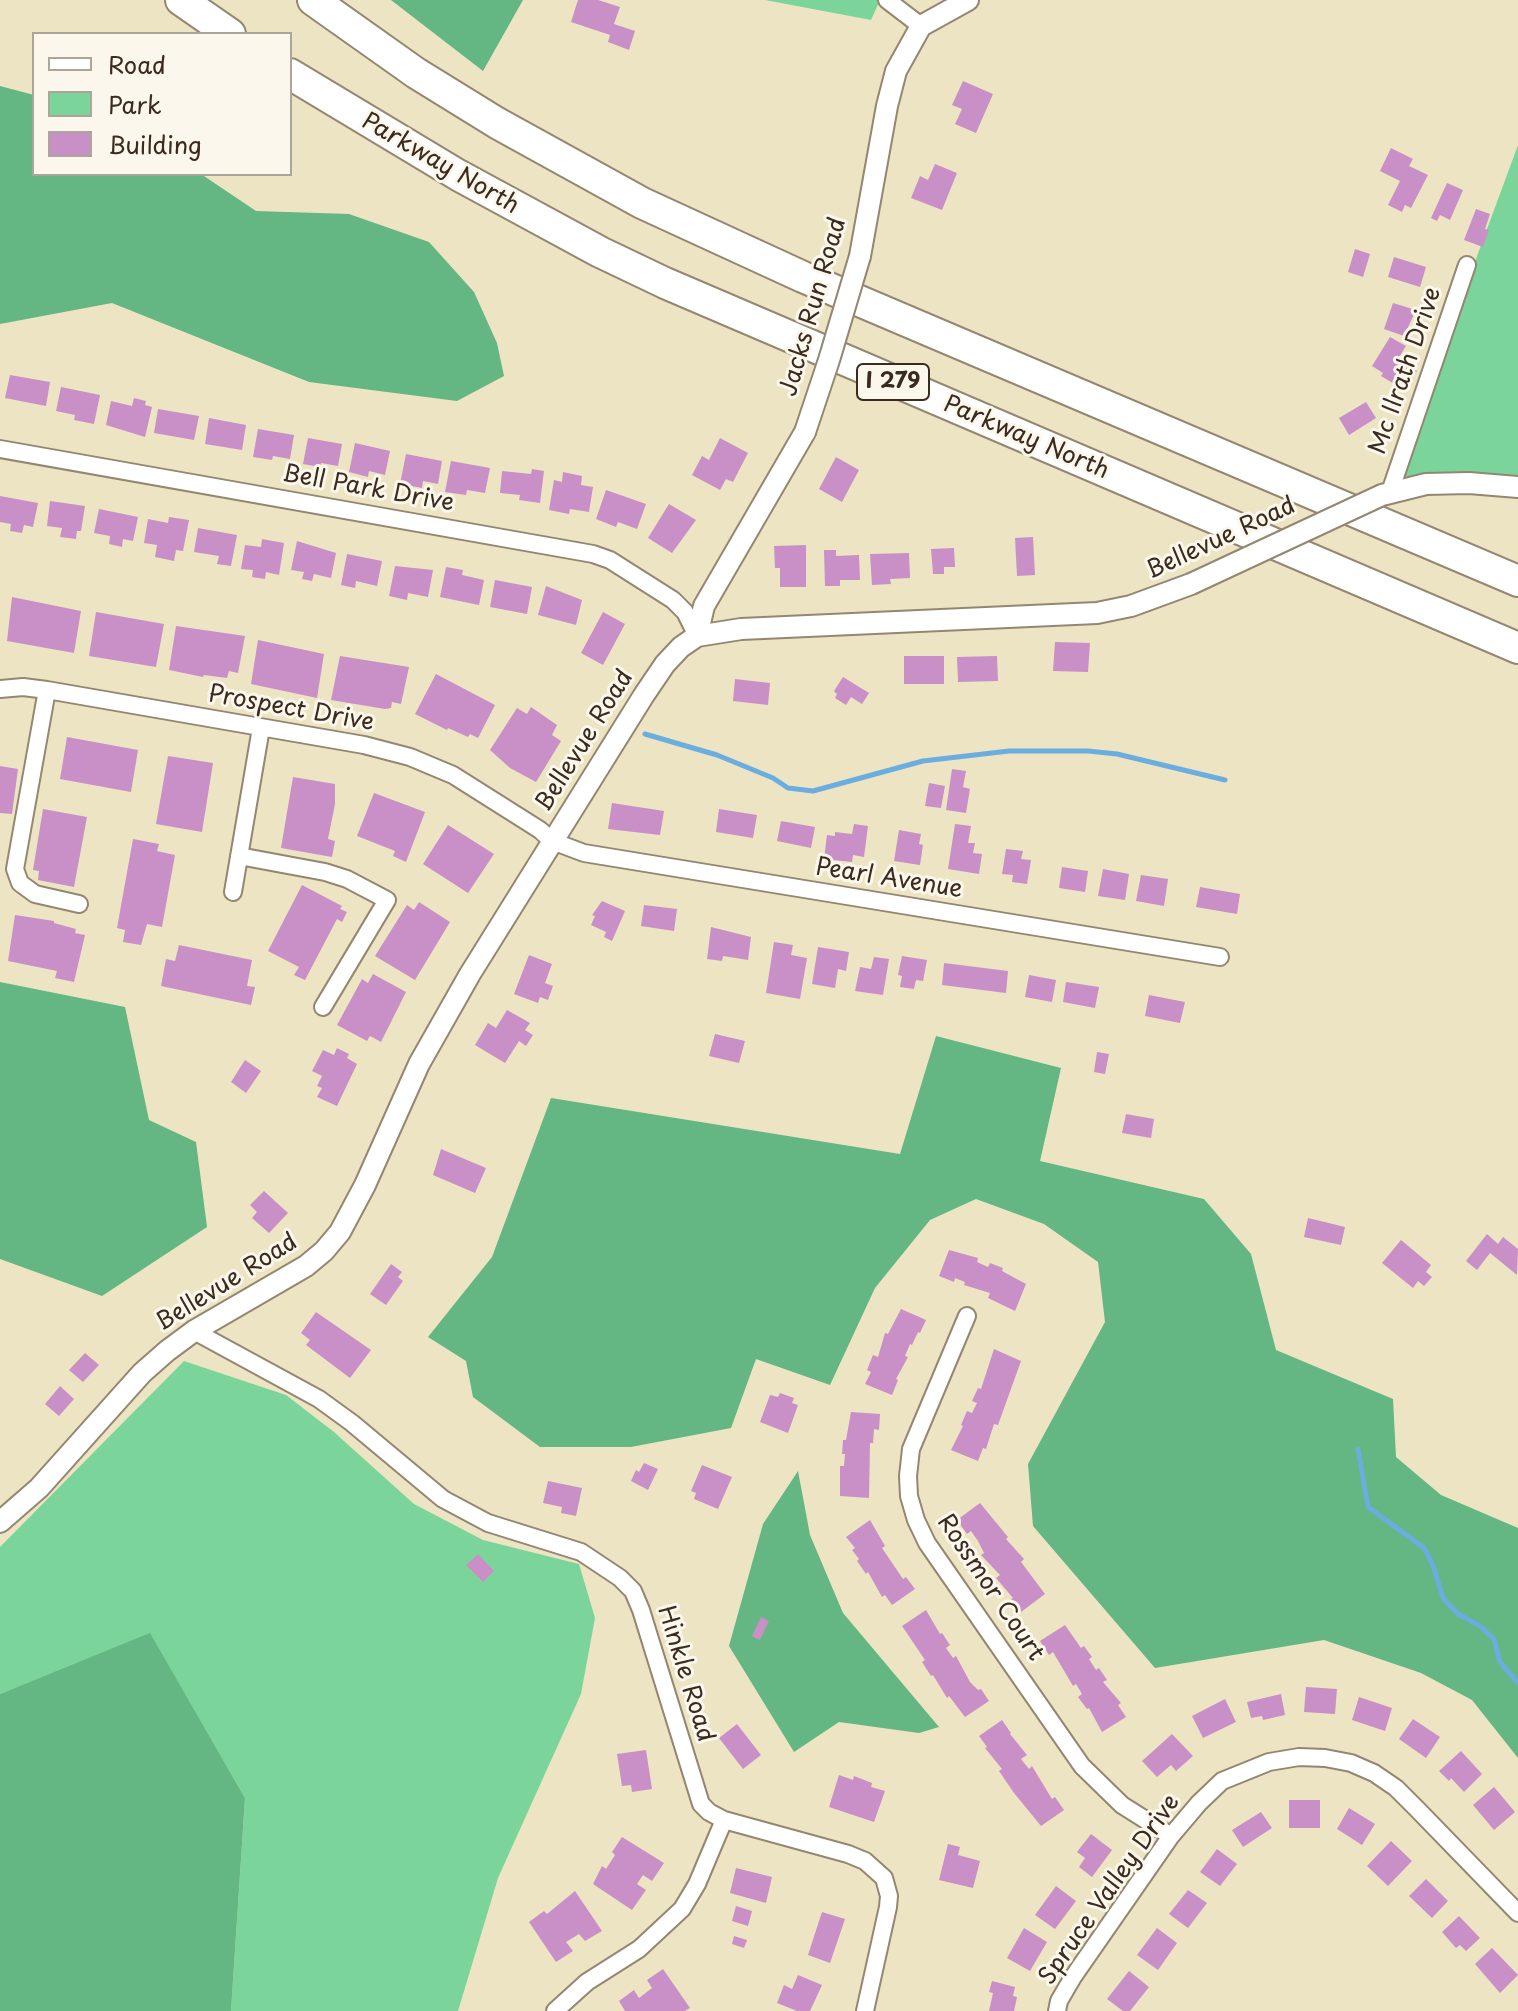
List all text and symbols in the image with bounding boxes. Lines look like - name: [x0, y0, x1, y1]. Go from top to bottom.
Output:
- legend: [32, 32, 292, 176]
- text: Road: [108, 46, 166, 82]
- text: Park: [108, 86, 162, 122]
- street label: Parkway North: [356, 107, 524, 221]
- text: Building: [108, 126, 202, 162]
- street label: Jacks Run Road: [775, 214, 853, 400]
- street label: Mc Ilrath Drive: [1364, 284, 1448, 458]
- road number: I 279: [857, 364, 929, 400]
- street label: Parkway North: [939, 390, 1113, 486]
- street label: Bell Park Drive: [280, 460, 456, 518]
- street label: Bellevue Road: [1142, 492, 1300, 586]
- street label: Bellevue Road: [530, 665, 640, 817]
- street label: Prospect Drive: [206, 680, 376, 738]
- street label: Pearl Avenue: [813, 853, 965, 905]
- street label: Bellevue Road: [151, 1228, 303, 1338]
- street label: Rossmor Court: [930, 1509, 1050, 1667]
- street label: Hinkle Road: [651, 1602, 719, 1746]
- street label: Spruce Valley Drive: [1033, 1789, 1187, 1991]

